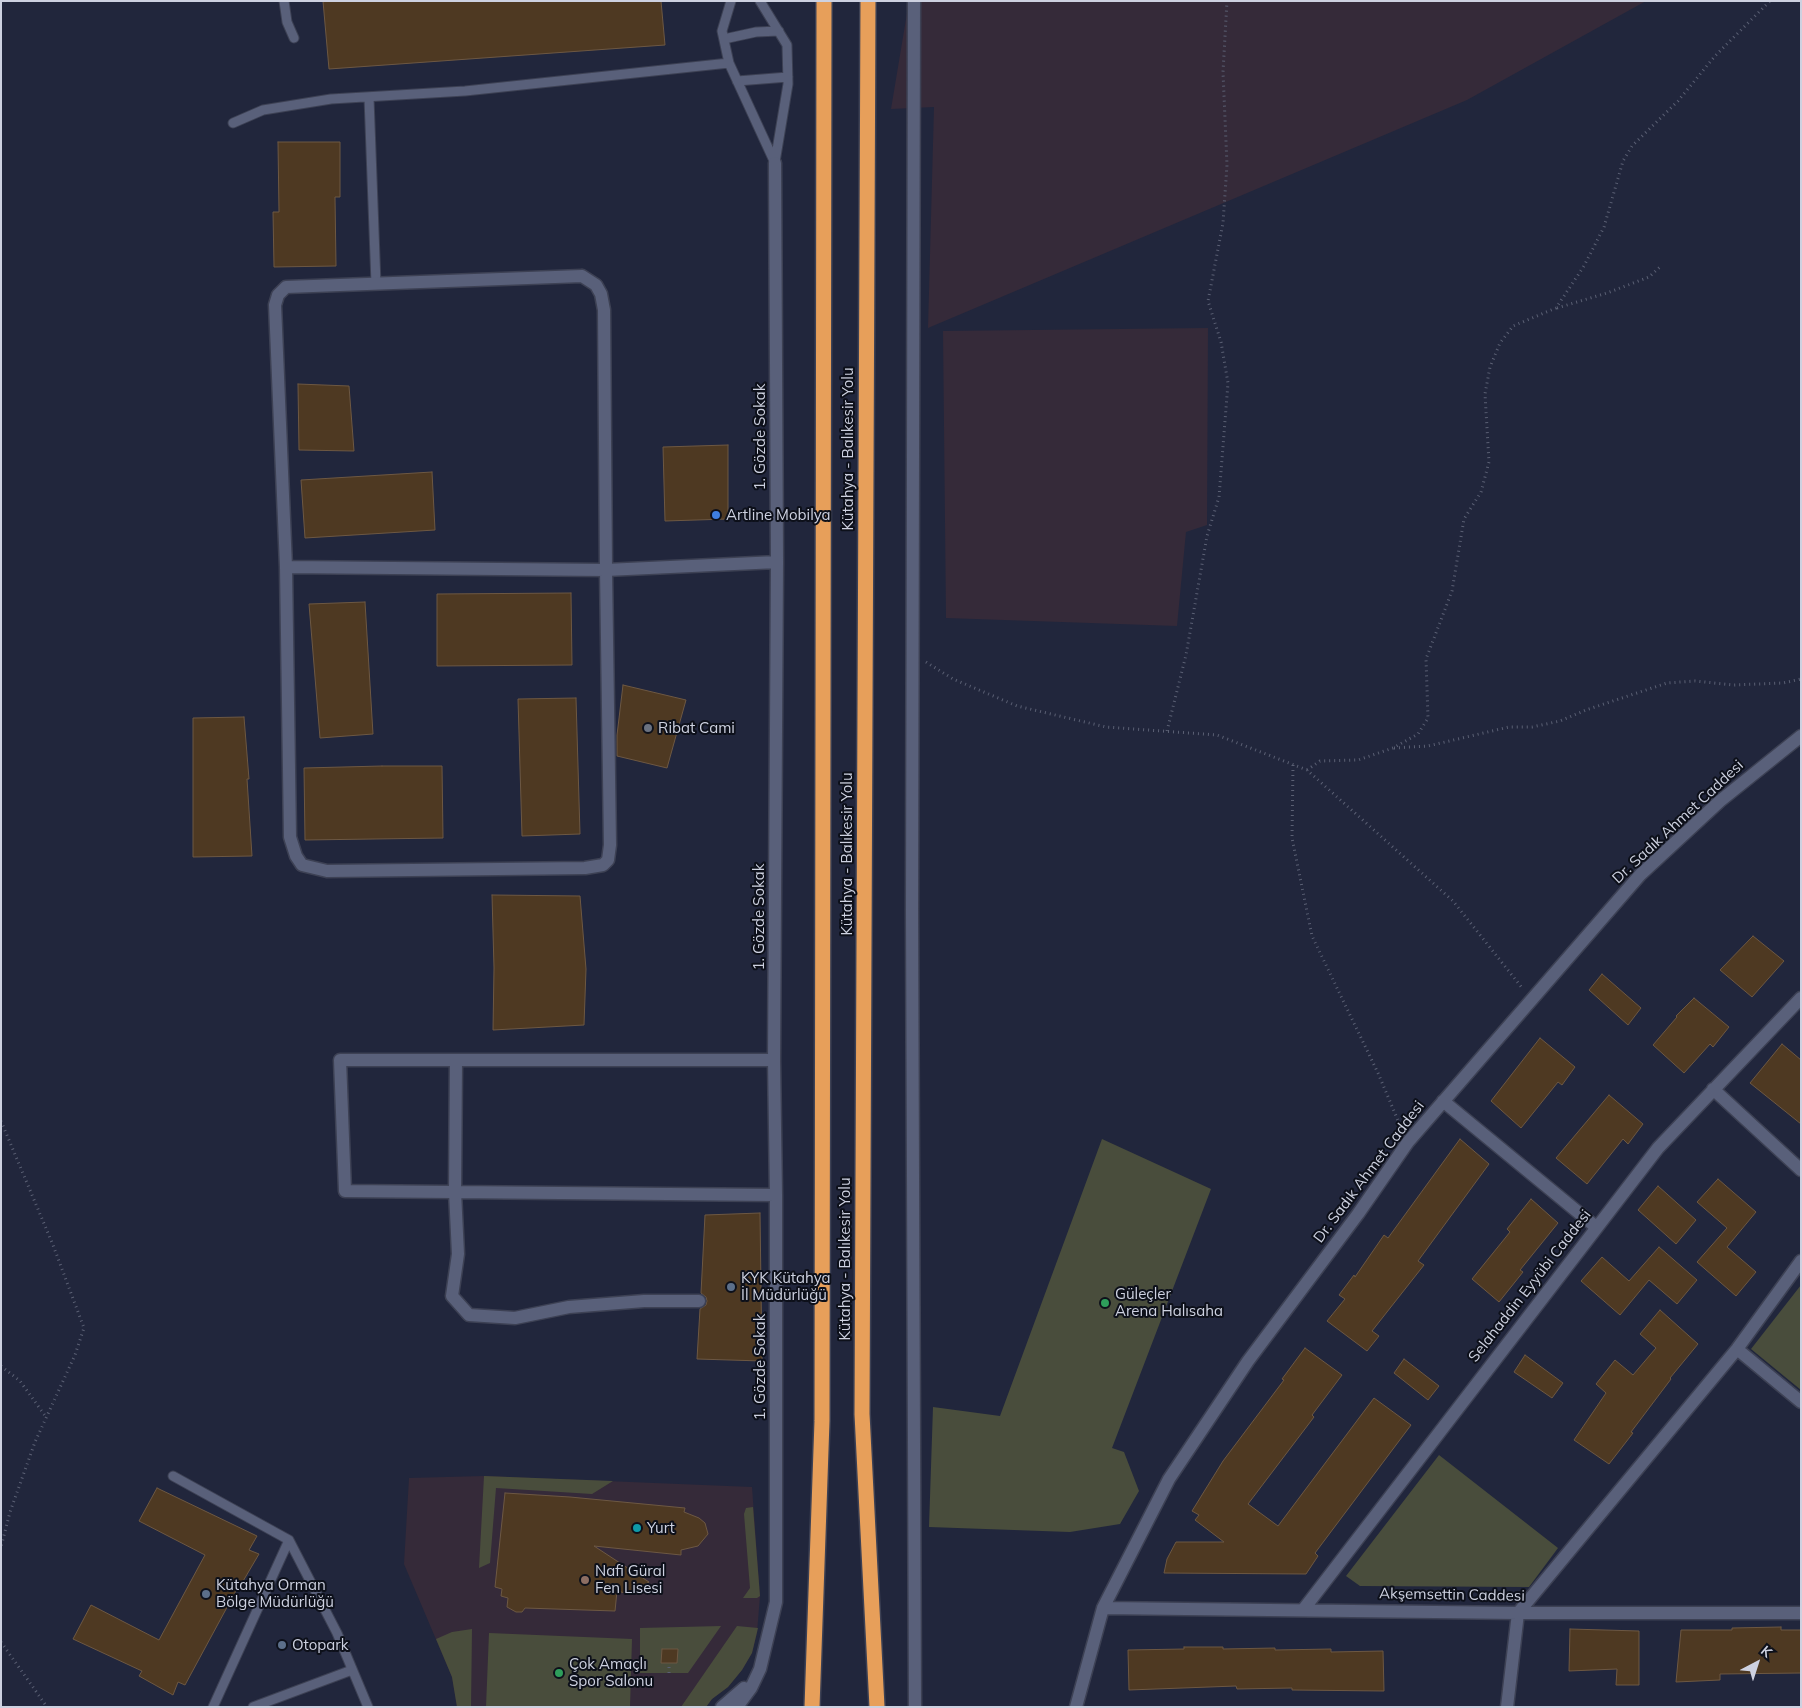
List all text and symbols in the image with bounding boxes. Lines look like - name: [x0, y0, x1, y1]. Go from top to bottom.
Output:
- street label: Kütahya - Balıkesir Yolu: [839, 367, 857, 531]
- street label: 1. Gözde Sokak: [751, 384, 769, 490]
- place label: Artline Mobilya: [726, 506, 831, 524]
- marker: Artline Mobilya: [710, 509, 722, 521]
- place label: Ribat Cami: [658, 719, 735, 737]
- marker: Ribat Cami: [642, 722, 654, 734]
- street label: Dr. Sadık Ahmet Caddesi: [1609, 757, 1747, 887]
- street label: Kütahya - Balıkesir Yolu: [838, 772, 856, 936]
- street label: 1. Gözde Sokak: [750, 864, 768, 970]
- street label: Dr. Sadık Ahmet Caddesi: [1310, 1098, 1428, 1246]
- street label: Kütahya - Balıkesir Yolu: [836, 1177, 854, 1341]
- street label: Selahaddin Eyyübi Caddesi: [1465, 1206, 1595, 1366]
- place label: KYK Kütahya İl Müdürlüğü: [741, 1269, 831, 1304]
- marker: KYK Kütahya İl Müdürlüğü: [725, 1281, 737, 1293]
- place label: Güleçler Arena Halısaha: [1115, 1285, 1223, 1320]
- marker: Güleçler Arena Halısaha: [1099, 1297, 1111, 1309]
- street label: 1. Gözde Sokak: [751, 1314, 769, 1420]
- place label: Yurt: [647, 1519, 675, 1537]
- marker: Yurt: [631, 1522, 643, 1534]
- place label: Nafi Güral Fen Lisesi: [595, 1562, 665, 1597]
- marker: Nafi Güral Fen Lisesi: [579, 1574, 591, 1586]
- place label: Kütahya Orman Bölge Müdürlüğü: [216, 1576, 334, 1611]
- street label: Akşemsettin Caddesi: [1379, 1585, 1525, 1605]
- marker: Kütahya Orman Bölge Müdürlüğü: [200, 1588, 212, 1600]
- place label: Otopark: [292, 1636, 348, 1654]
- north arrow: [1732, 1638, 1782, 1688]
- marker: Otopark: [276, 1639, 288, 1651]
- text: K: [1757, 1642, 1776, 1661]
- place label: Çok Amaçlı Spor Salonu: [569, 1655, 653, 1690]
- marker: Çok Amaçlı Spor Salonu: [553, 1667, 565, 1679]

